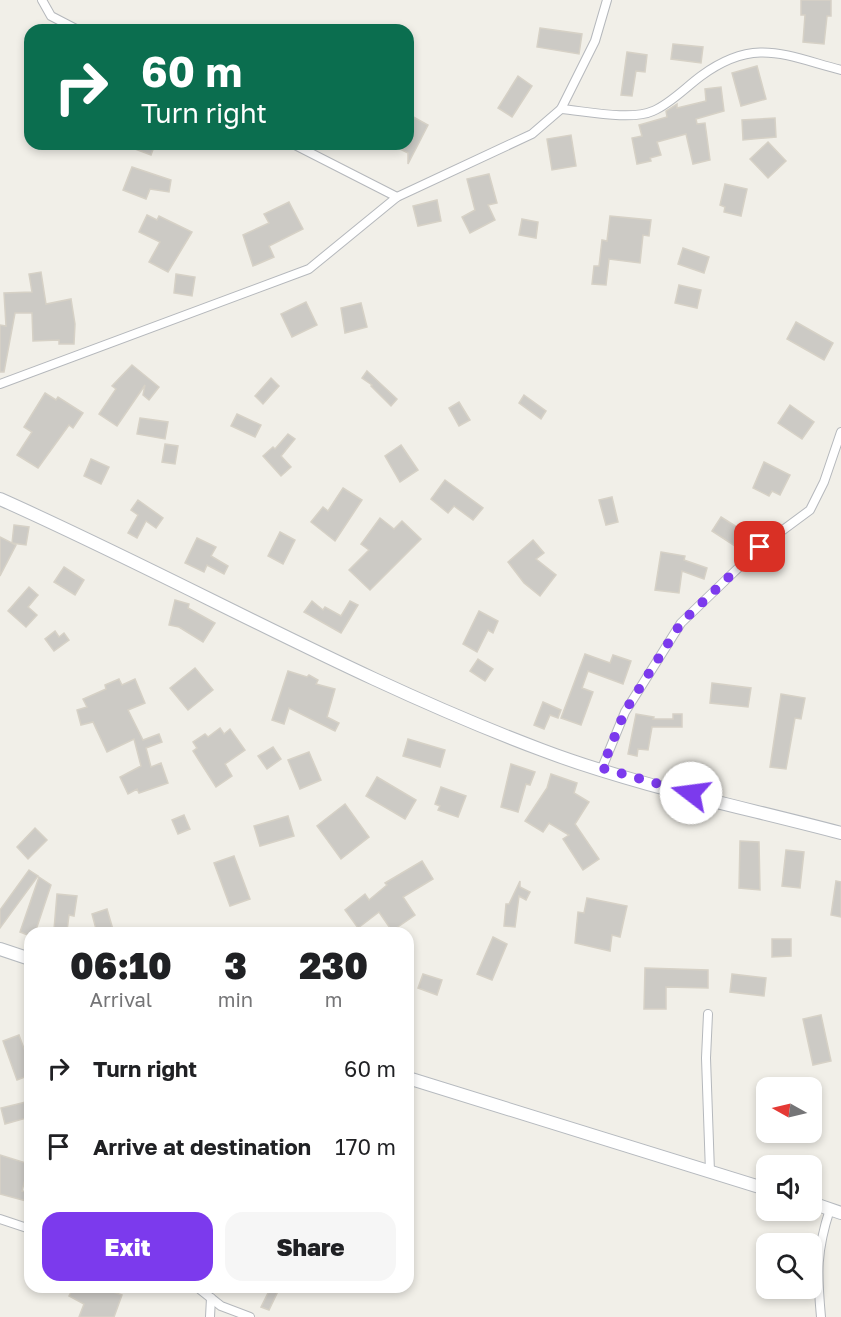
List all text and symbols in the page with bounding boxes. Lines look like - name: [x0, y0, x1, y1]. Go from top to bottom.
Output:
- text: 60 m: [141, 46, 242, 96]
- icon: right: [42, 48, 120, 126]
- text: Turn right: [141, 97, 267, 129]
- pin: [734, 521, 785, 572]
- icon: arrive: [743, 530, 776, 563]
- position arrow: [659, 761, 723, 825]
- text: 06:10: [70, 944, 172, 987]
- text: 3: [224, 944, 247, 987]
- text: 230: [299, 944, 368, 987]
- text: Arrival: [90, 987, 152, 1011]
- text: min: [218, 987, 253, 1011]
- text: m: [325, 987, 342, 1011]
- icon: right: [42, 1052, 75, 1085]
- text: Turn right: [93, 1055, 197, 1082]
- text: 60 m: [344, 1055, 396, 1082]
- north arrow: [756, 1077, 822, 1143]
- map controls: [756, 1077, 822, 1299]
- icon: arrive: [42, 1130, 75, 1163]
- text: Arrive at destination: [93, 1133, 311, 1160]
- text: 170 m: [335, 1133, 396, 1160]
- button: sound: [756, 1155, 822, 1221]
- button: Exit: [42, 1212, 213, 1281]
- button: Share: [225, 1212, 396, 1281]
- button: search: [756, 1233, 822, 1299]

